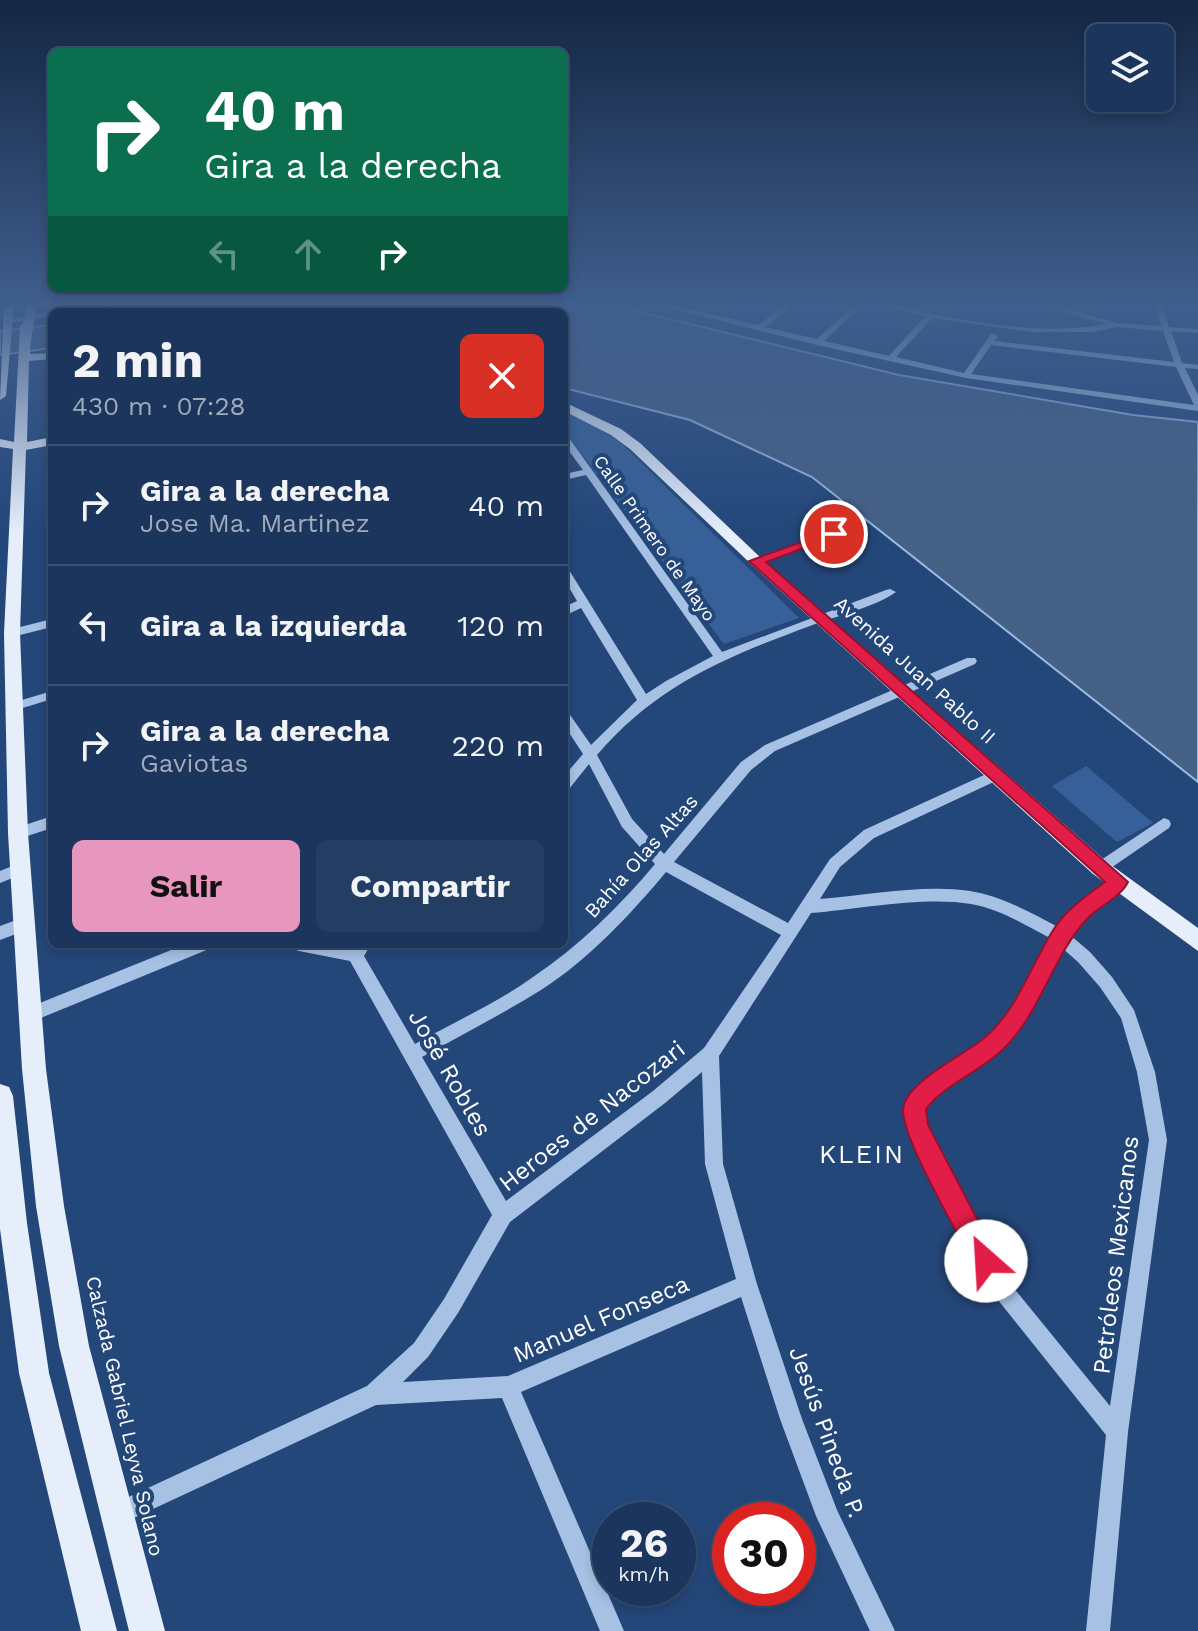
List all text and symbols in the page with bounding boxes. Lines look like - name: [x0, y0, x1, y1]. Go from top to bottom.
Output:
- map controls: [1086, 24, 1174, 112]
- button: layers: [1086, 24, 1174, 112]
- text: 40 m: [204, 78, 345, 144]
- icon: right: [72, 80, 176, 184]
- text: Gira a la derecha: [204, 145, 501, 187]
- icon: left: [202, 232, 246, 276]
- icon: ahead: [286, 232, 330, 276]
- icon: right: [370, 232, 414, 276]
- text: 2 min: [72, 332, 203, 389]
- button: close: [460, 334, 544, 418]
- text: 430 m · 07:28: [72, 391, 246, 421]
- street label: Calle Primero de Mayo: [590, 451, 720, 625]
- text: Gira a la derecha: [140, 473, 389, 508]
- icon: right: [72, 483, 116, 527]
- text: 40 m: [468, 488, 544, 523]
- pin: [800, 500, 868, 568]
- text: Jose Ma. Martinez: [140, 508, 370, 538]
- icon: arrive: [812, 512, 856, 556]
- street label: Avenida Juan Pablo II: [829, 591, 1001, 749]
- icon: left: [72, 603, 116, 647]
- text: Gira a la izquierda: [140, 608, 407, 643]
- text: 120 m: [457, 608, 544, 643]
- text: Gira a la derecha: [140, 713, 389, 748]
- icon: right: [72, 723, 116, 767]
- text: 220 m: [452, 728, 544, 763]
- text: Gaviotas: [140, 748, 248, 778]
- street label: Bahía Olas Altas: [579, 789, 703, 923]
- button: Salir: [72, 840, 300, 932]
- button: Compartir: [316, 840, 544, 932]
- street label: José Robles: [403, 1005, 497, 1141]
- street label: Heroes de Nacozari: [493, 1035, 691, 1197]
- street label: Petróleos Mexicanos: [1087, 1134, 1145, 1376]
- district label: KLEIN: [819, 1139, 905, 1169]
- position arrow: [944, 1219, 1028, 1303]
- street label: Manuel Fonseca: [509, 1269, 693, 1369]
- street label: Calzada Gabriel Leyva Solano: [81, 1274, 169, 1558]
- street label: Jesús Pineda P.: [783, 1343, 871, 1521]
- speed limit sign: 30: [712, 1502, 816, 1606]
- text: 26: [620, 1520, 668, 1567]
- text: km/h: [618, 1562, 670, 1586]

